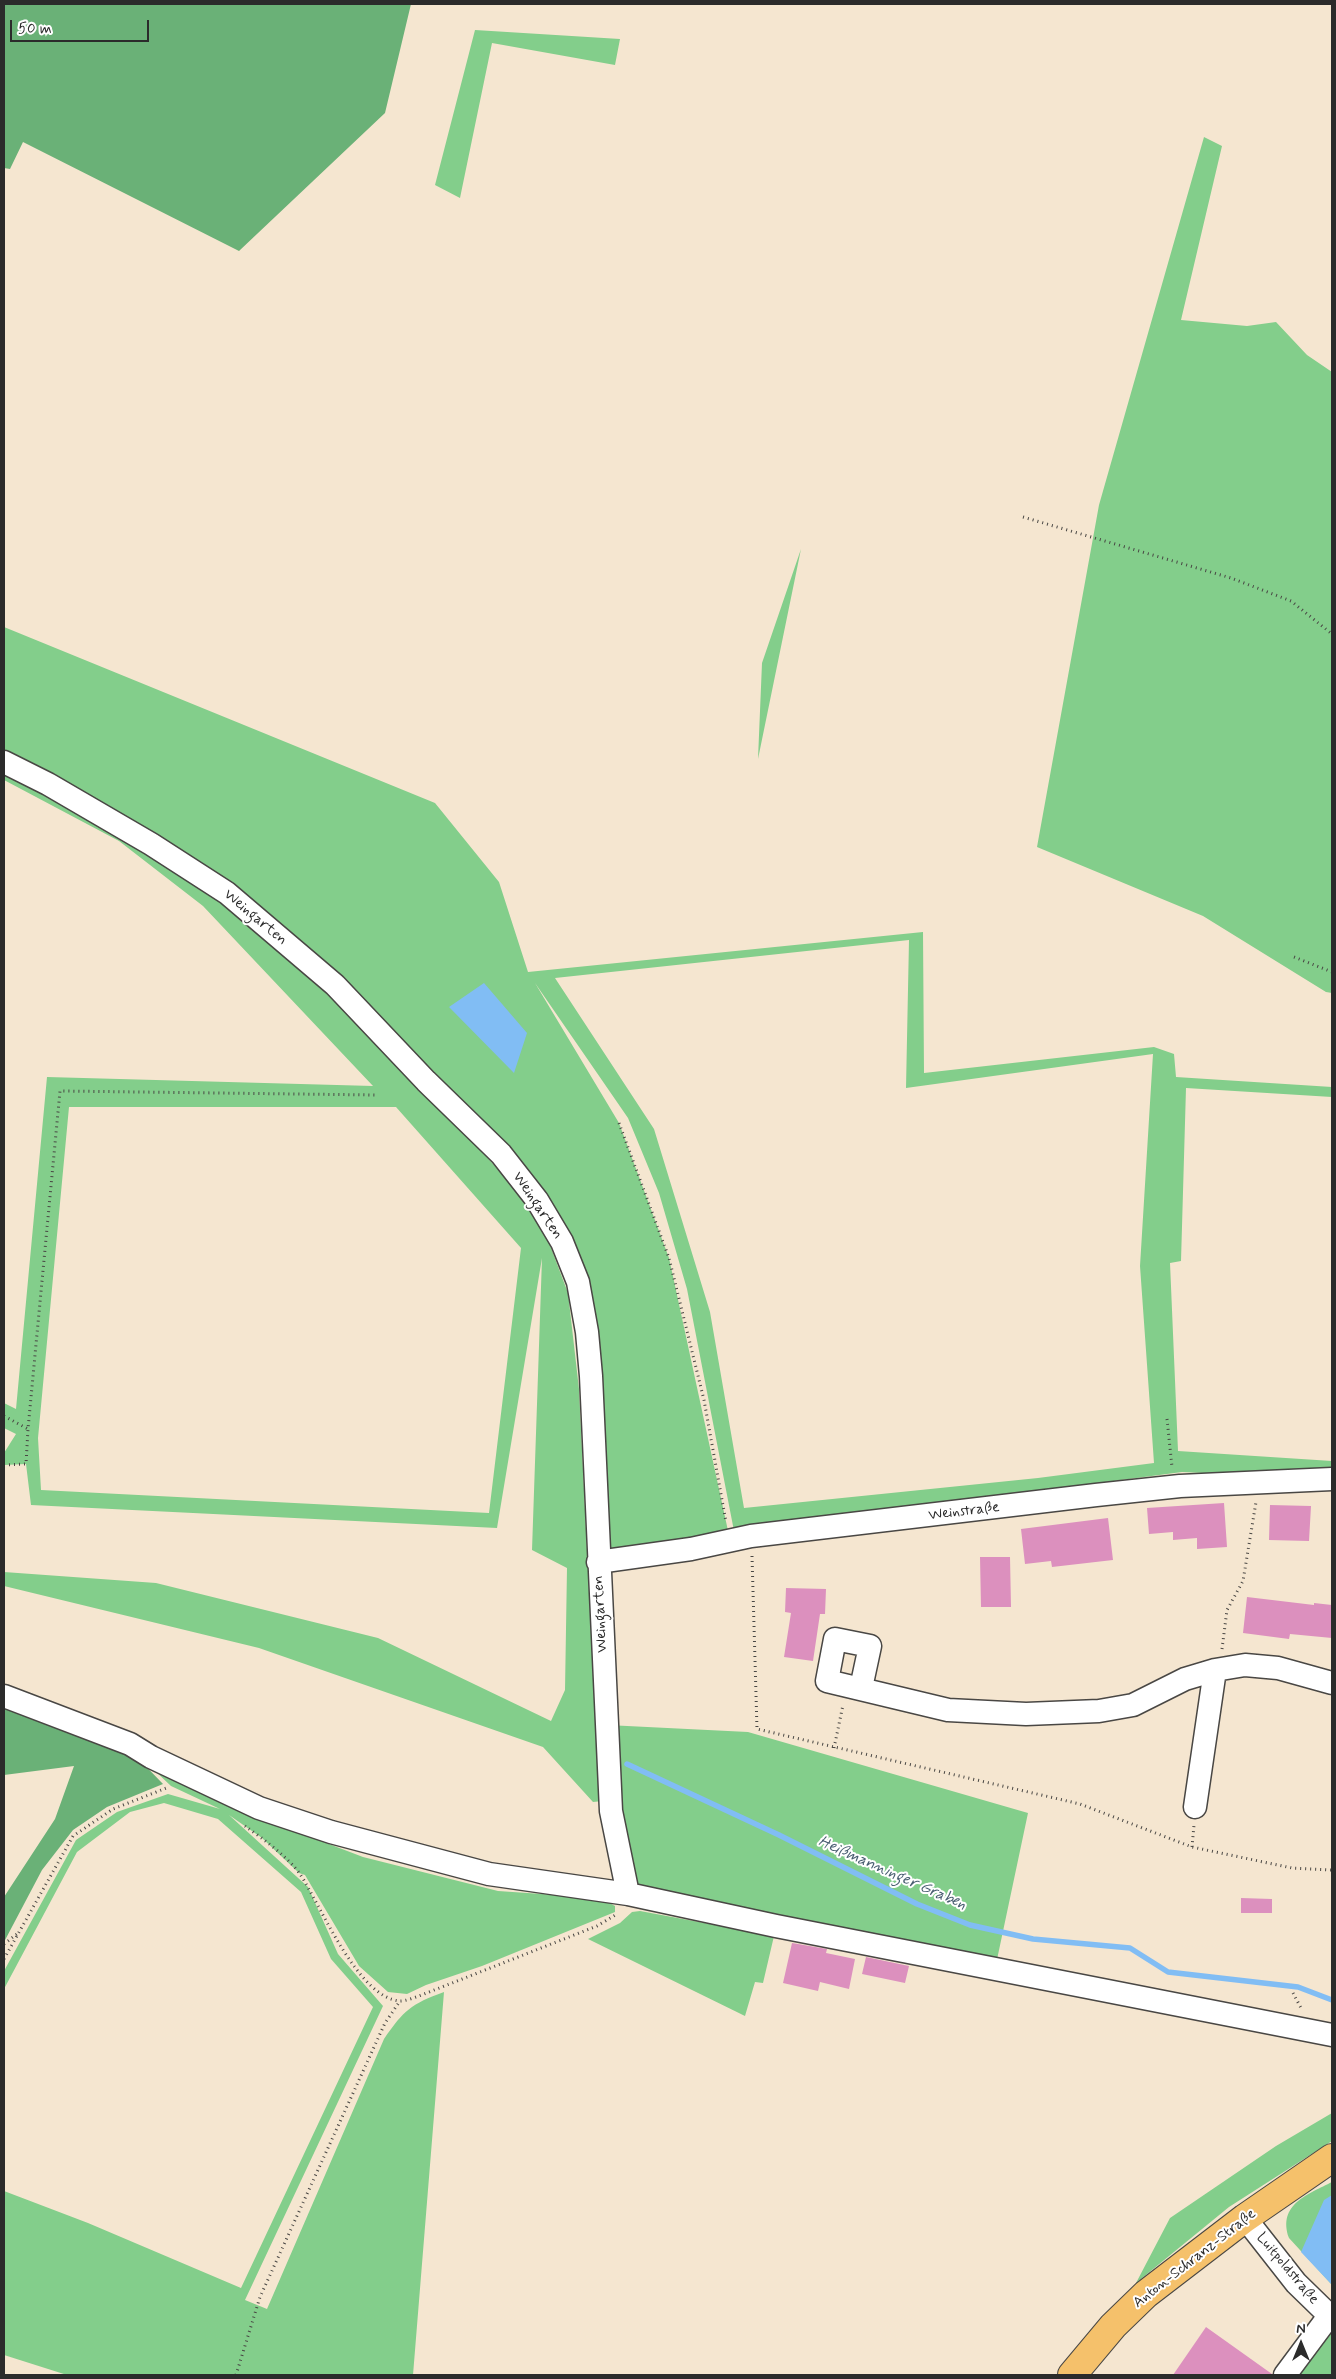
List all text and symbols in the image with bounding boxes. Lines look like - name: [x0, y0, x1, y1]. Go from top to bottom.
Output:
- scale bar: [12, 10, 151, 42]
- text: 50 m: [18, 19, 52, 39]
- street label: Weingarten: [220, 886, 290, 950]
- street label: Weingarten: [508, 1169, 566, 1243]
- street label: Weinstraße: [927, 1499, 1001, 1525]
- street label: Weingarten: [590, 1575, 612, 1653]
- water label: Heißmanninger Graben: [815, 1833, 969, 1915]
- street label: Anton-Schranz-Straße: [1130, 2205, 1260, 2313]
- street label: Luitpoldstraße: [1252, 2229, 1322, 2309]
- north arrow: [1276, 2319, 1326, 2369]
- text: N: [1296, 2320, 1306, 2338]

